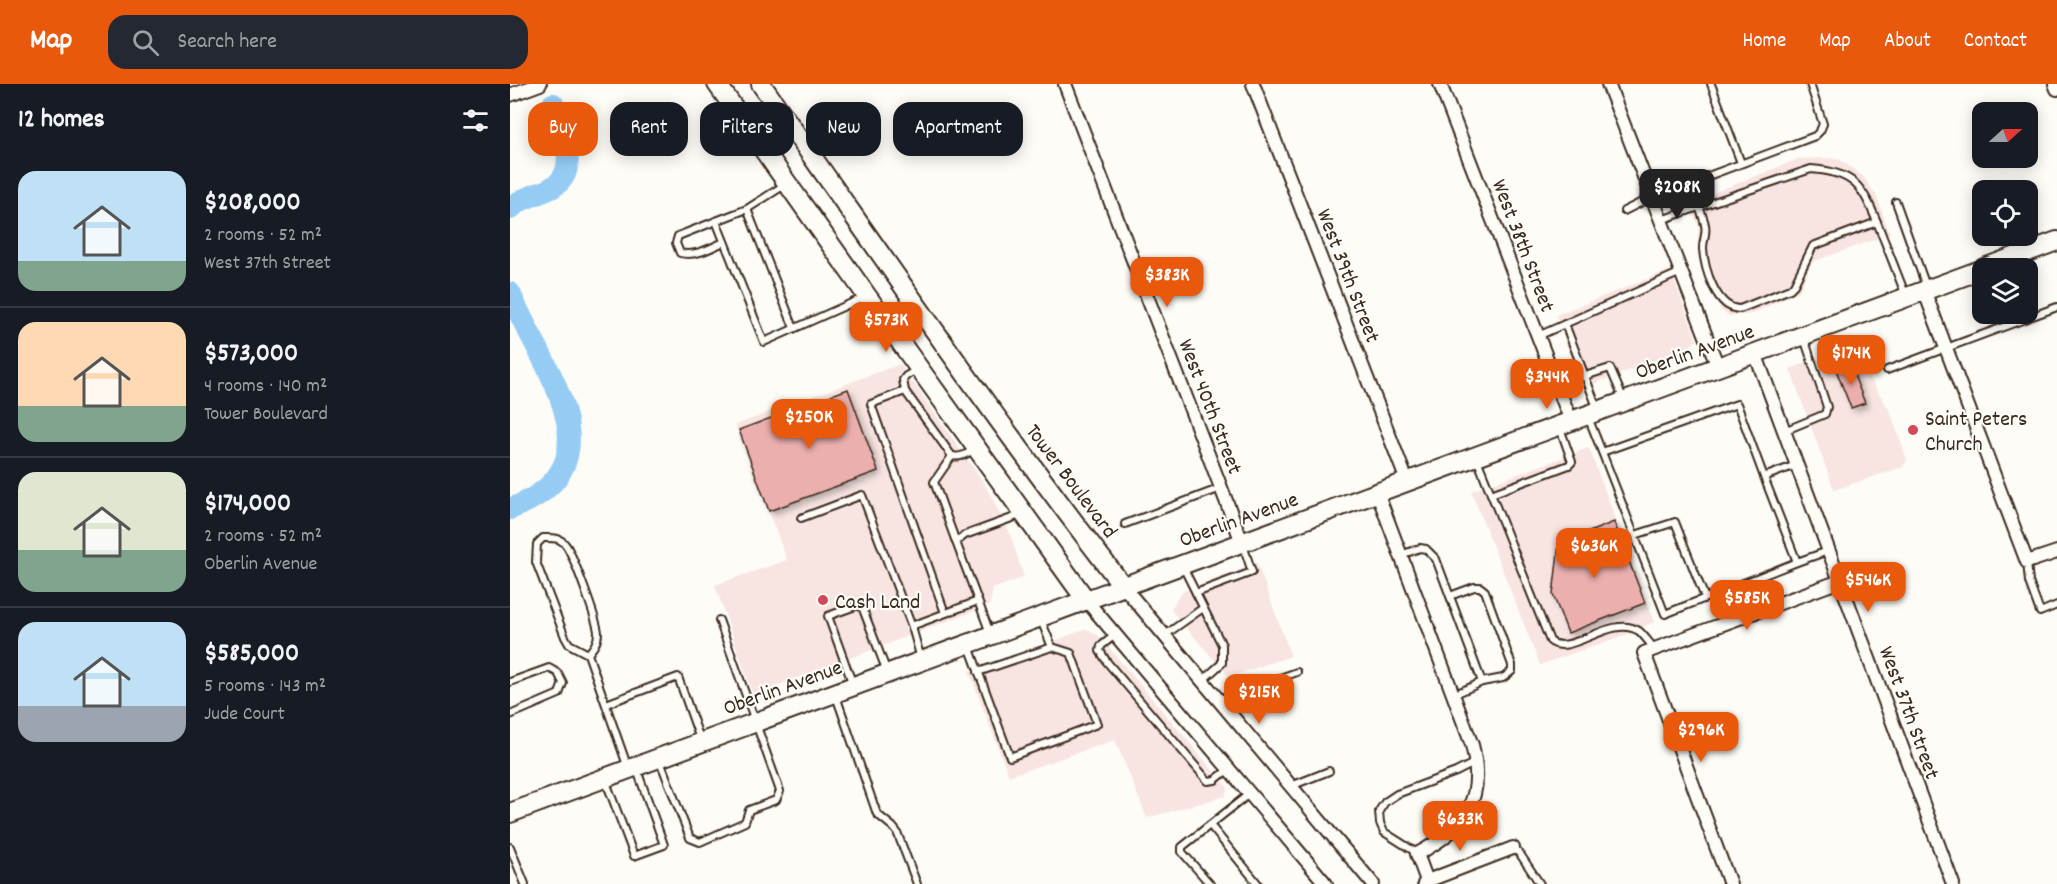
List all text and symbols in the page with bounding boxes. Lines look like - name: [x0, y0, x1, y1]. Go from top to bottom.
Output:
- search box: [108, 15, 528, 69]
- text: Map: [30, 22, 72, 62]
- icon: search: [129, 26, 162, 59]
- text: Search here: [177, 27, 277, 58]
- text: Home: [1742, 27, 1786, 57]
- text: Map: [1819, 27, 1851, 57]
- text: About: [1884, 27, 1931, 57]
- text: Contact: [1964, 27, 2027, 57]
- text: 12 homes: [18, 102, 105, 139]
- chip: Buy: [528, 102, 598, 156]
- chip: Rent: [610, 102, 688, 156]
- chip: Filters: [700, 102, 794, 156]
- chip: New: [806, 102, 881, 156]
- chip: Apartment: [893, 102, 1023, 156]
- north arrow: [1972, 102, 2038, 168]
- map controls: [1972, 102, 2038, 324]
- icon: filters: [459, 104, 492, 137]
- pin: $208K: [1635, 169, 1719, 220]
- text: $208K: [1653, 174, 1701, 202]
- street label: West 38th Street: [1482, 175, 1561, 317]
- button: locate: [1972, 180, 2038, 246]
- text: $208,000: [204, 185, 301, 222]
- icon: home: [66, 195, 138, 267]
- street label: West 39th Street: [1307, 205, 1387, 348]
- text: 2 rooms · 52 m²: [204, 222, 322, 250]
- text: West 37th Street: [204, 250, 331, 278]
- pin: $383K: [1125, 257, 1209, 308]
- button: layers: [1972, 258, 2038, 324]
- text: $383K: [1144, 262, 1190, 290]
- pin: $573K: [844, 302, 928, 353]
- text: $573K: [863, 307, 909, 335]
- street label: Oberlin Avenue: [1631, 317, 1759, 389]
- street label: West 40th Street: [1169, 335, 1249, 479]
- pin: $174K: [1809, 335, 1893, 386]
- text: $573,000: [204, 336, 298, 373]
- text: $174K: [1831, 340, 1871, 368]
- icon: home: [66, 346, 138, 418]
- pin: $344K: [1505, 359, 1589, 410]
- text: $344K: [1525, 364, 1569, 392]
- text: 4 rooms · 140 m²: [204, 373, 327, 401]
- pin: $250K: [767, 399, 851, 450]
- text: Tower Boulevard: [204, 401, 328, 429]
- text: $250K: [785, 404, 833, 432]
- place label: Saint Peters Church: [1925, 405, 2027, 461]
- street label: Tower Boulevard: [1017, 418, 1124, 546]
- marker: Saint Peters Church: [1906, 423, 1920, 437]
- street label: Oberlin Avenue: [1175, 485, 1303, 557]
- text: $174,000: [204, 486, 291, 523]
- icon: home: [66, 496, 138, 568]
- text: 2 rooms · 52 m²: [204, 523, 322, 551]
- pin: $636K: [1552, 528, 1636, 579]
- text: $636K: [1570, 533, 1618, 561]
- text: Oberlin Avenue: [204, 551, 317, 579]
- pin: $546K: [1826, 562, 1910, 613]
- text: $546K: [1845, 567, 1891, 595]
- pin: $585K: [1705, 580, 1789, 631]
- text: $585K: [1724, 585, 1770, 613]
- place label: Cash Land: [835, 588, 920, 619]
- marker: Cash Land: [816, 593, 830, 607]
- text: $585,000: [204, 636, 299, 673]
- street label: West 37th Street: [1869, 642, 1946, 784]
- icon: home: [66, 646, 138, 718]
- street label: Oberlin Avenue: [719, 653, 847, 725]
- text: 5 rooms · 143 m²: [204, 673, 326, 701]
- pin: $215K: [1217, 674, 1301, 725]
- text: $215K: [1238, 679, 1280, 707]
- text: Jude Court: [204, 701, 285, 729]
- pin: $296K: [1659, 712, 1743, 763]
- text: $296K: [1677, 717, 1725, 745]
- pin: $633K: [1418, 801, 1502, 852]
- text: $633K: [1437, 806, 1483, 834]

